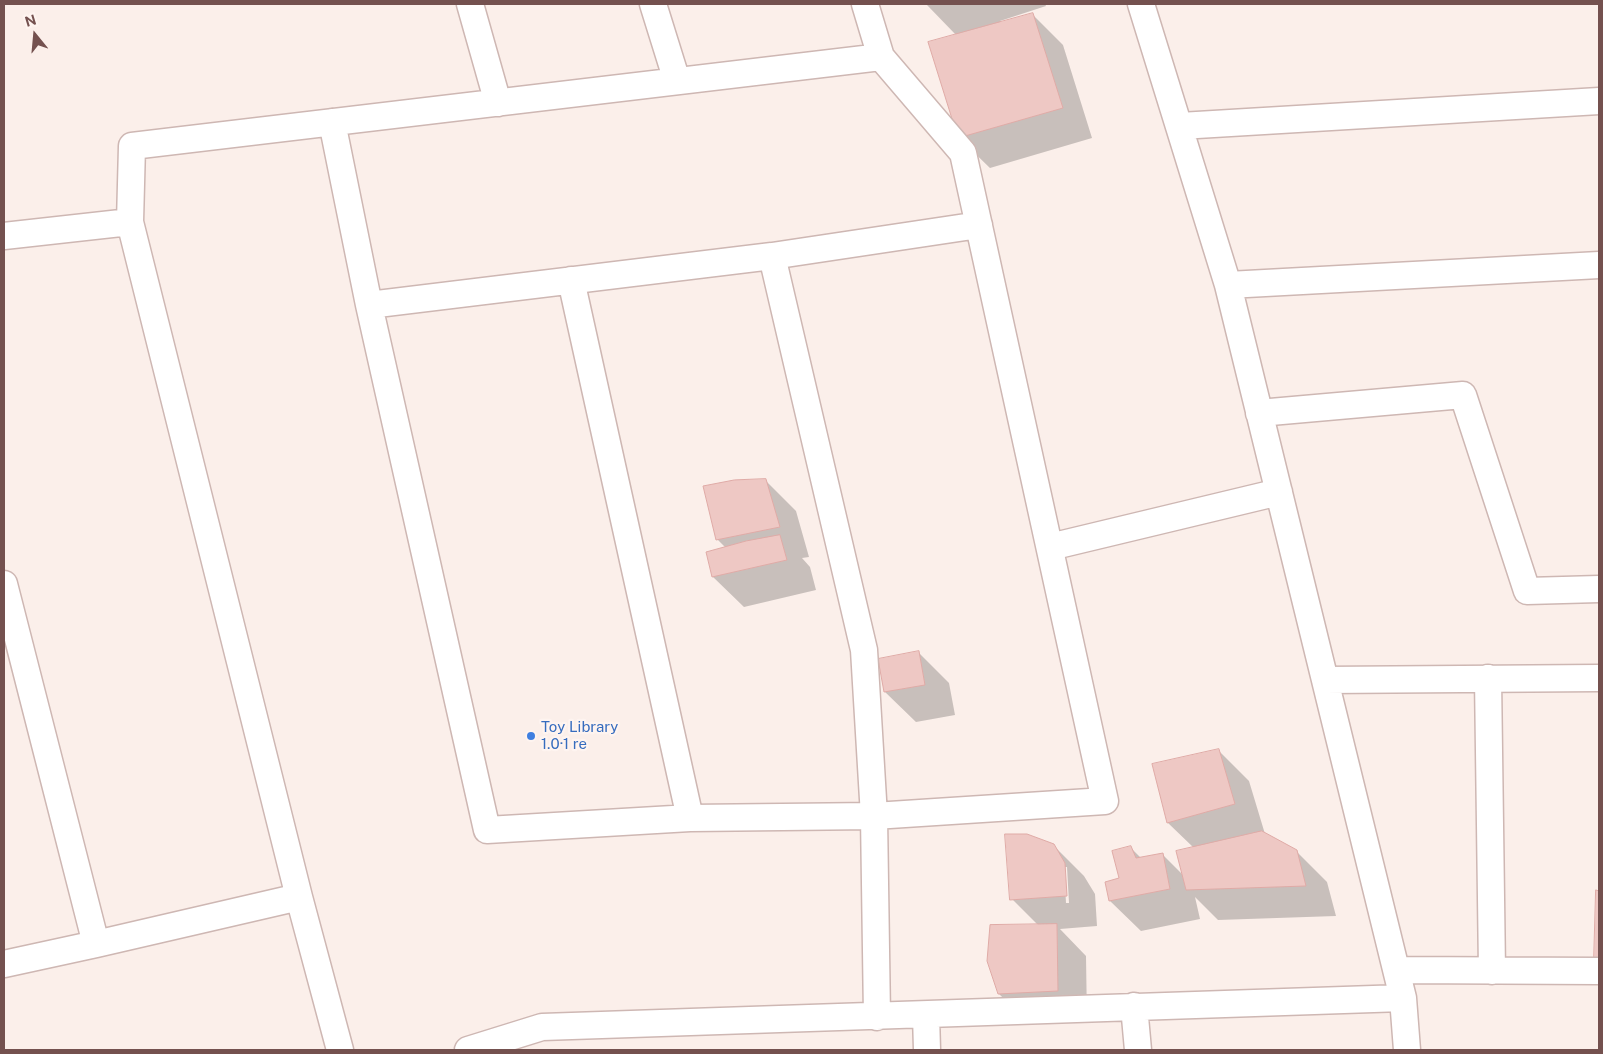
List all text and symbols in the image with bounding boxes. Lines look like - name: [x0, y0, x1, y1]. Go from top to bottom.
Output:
- north arrow: [10, 10, 60, 60]
- text: N: [23, 11, 38, 30]
- place label: Toy Library 1.0·1 re: [541, 718, 618, 753]
- marker: Toy Library 1.0·1 re: [525, 730, 537, 742]

